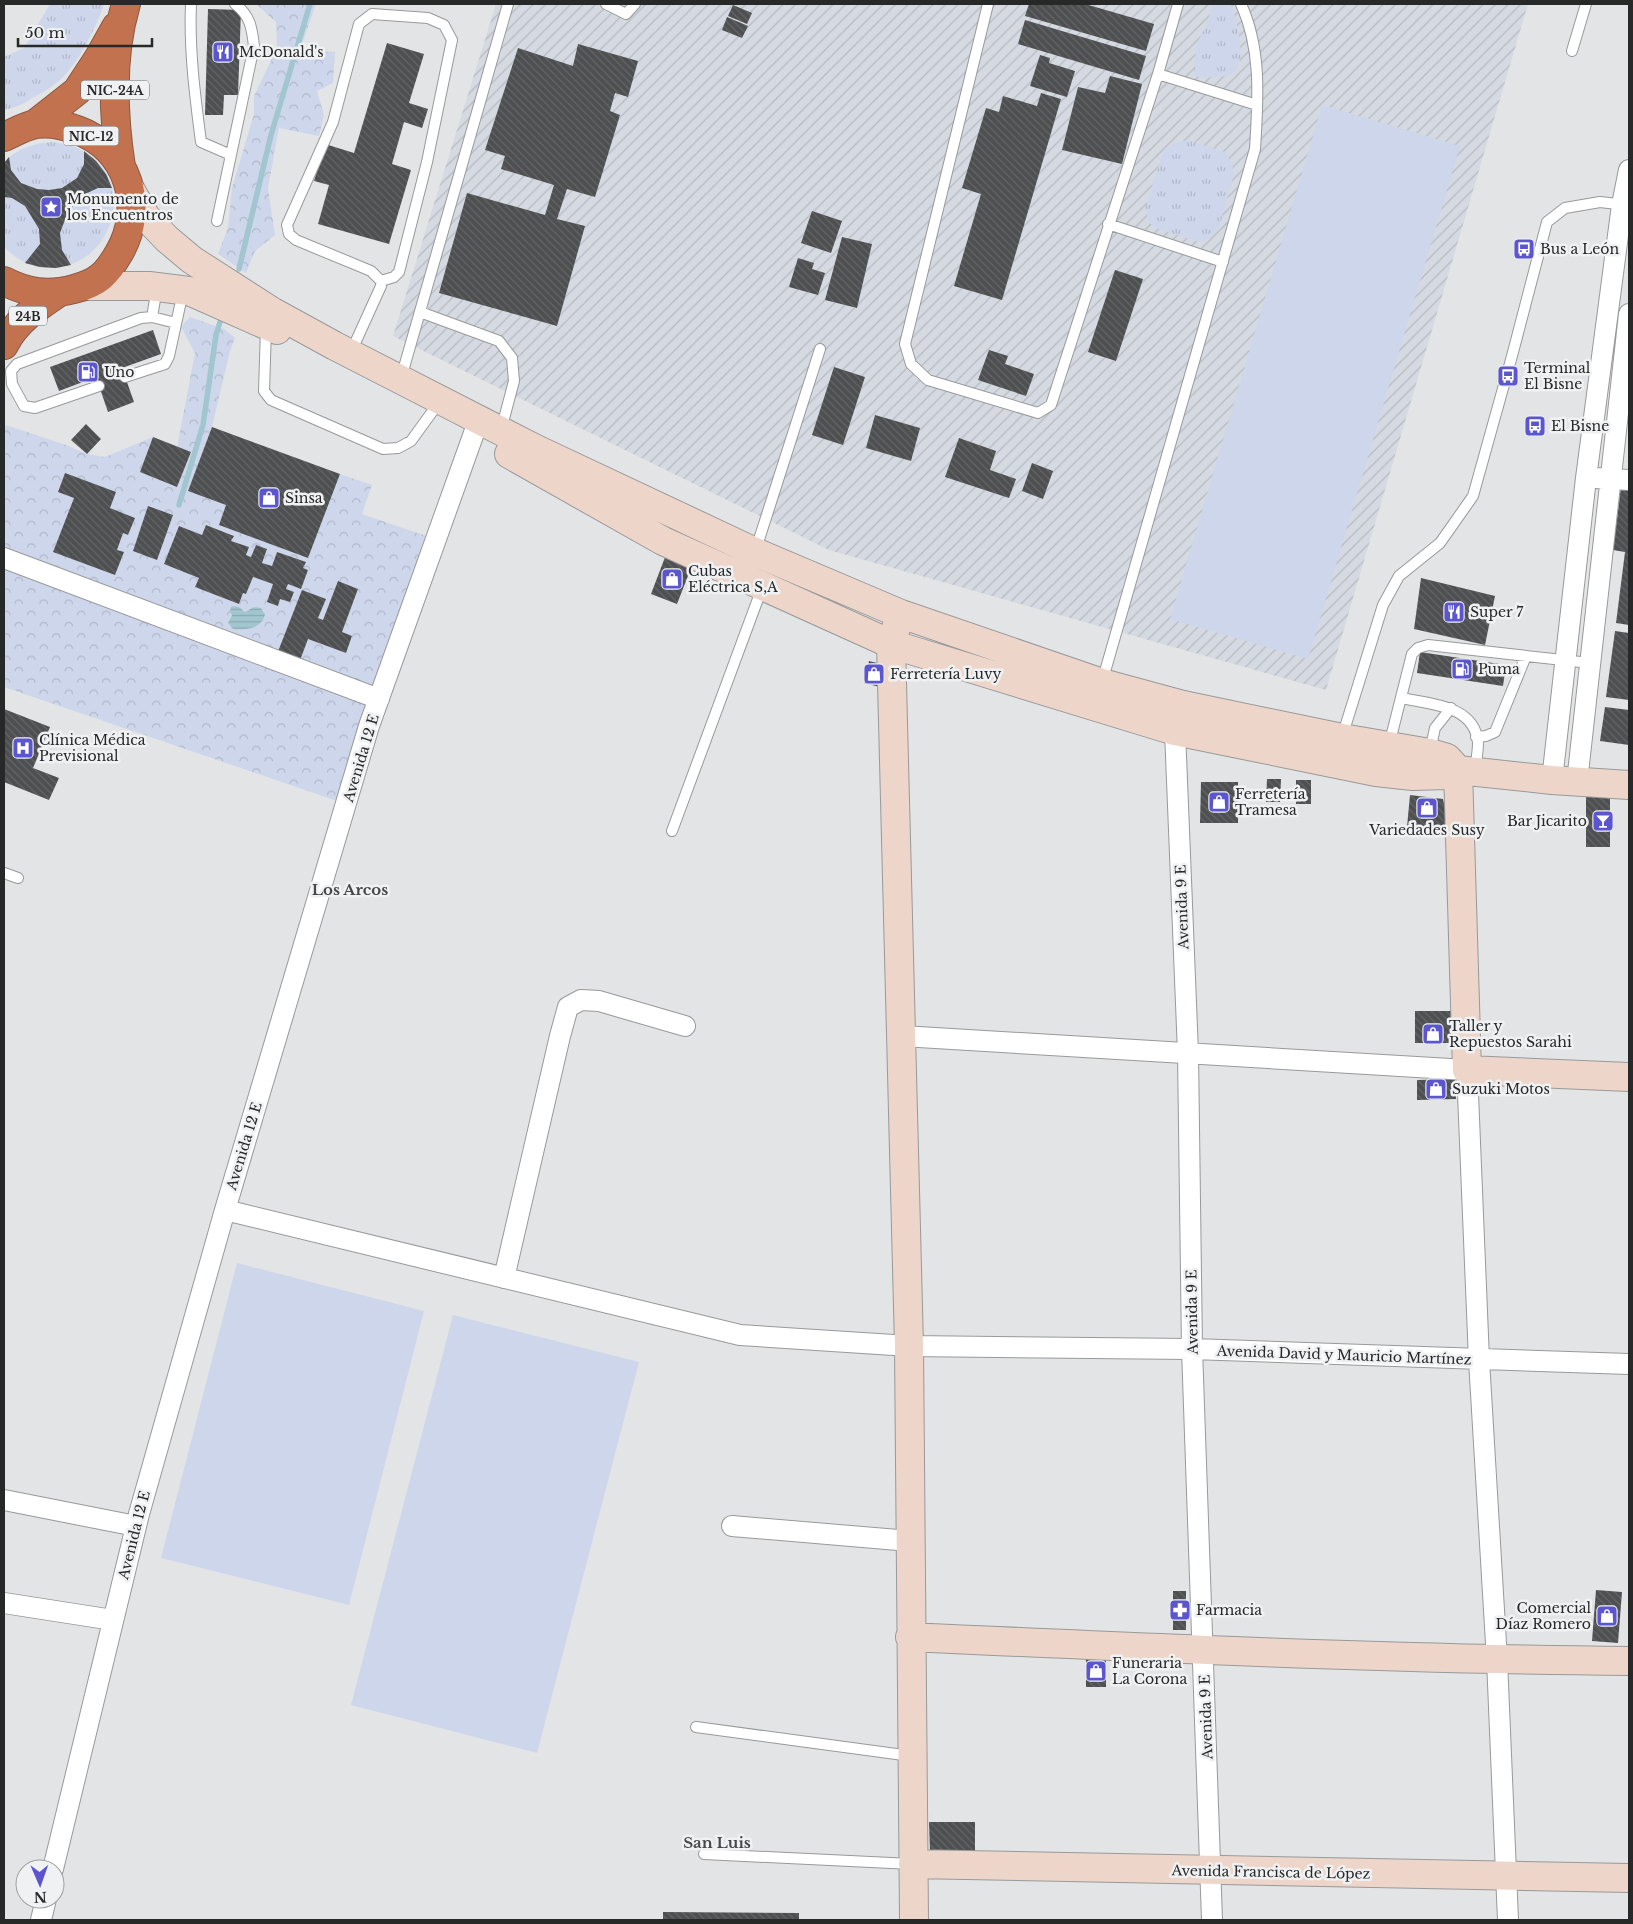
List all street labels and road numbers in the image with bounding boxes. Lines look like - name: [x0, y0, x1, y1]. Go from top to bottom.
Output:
- road number: NIC-24A: [81, 80, 149, 100]
- road number: NIC-12: [64, 126, 118, 146]
- road number: 24B: [9, 306, 47, 326]
- street label: Avenida 12 E: [339, 712, 383, 805]
- street label: Avenida 9 E: [1172, 864, 1193, 951]
- street label: Avenida 12 E: [222, 1100, 266, 1193]
- street label: Avenida 9 E: [1182, 1269, 1202, 1356]
- street label: Avenida David y Mauricio Martínez: [1215, 1342, 1472, 1368]
- street label: Avenida 12 E: [114, 1489, 154, 1582]
- street label: Avenida 9 E: [1196, 1674, 1217, 1761]
- street label: Avenida Francisca de López: [1170, 1861, 1371, 1883]

